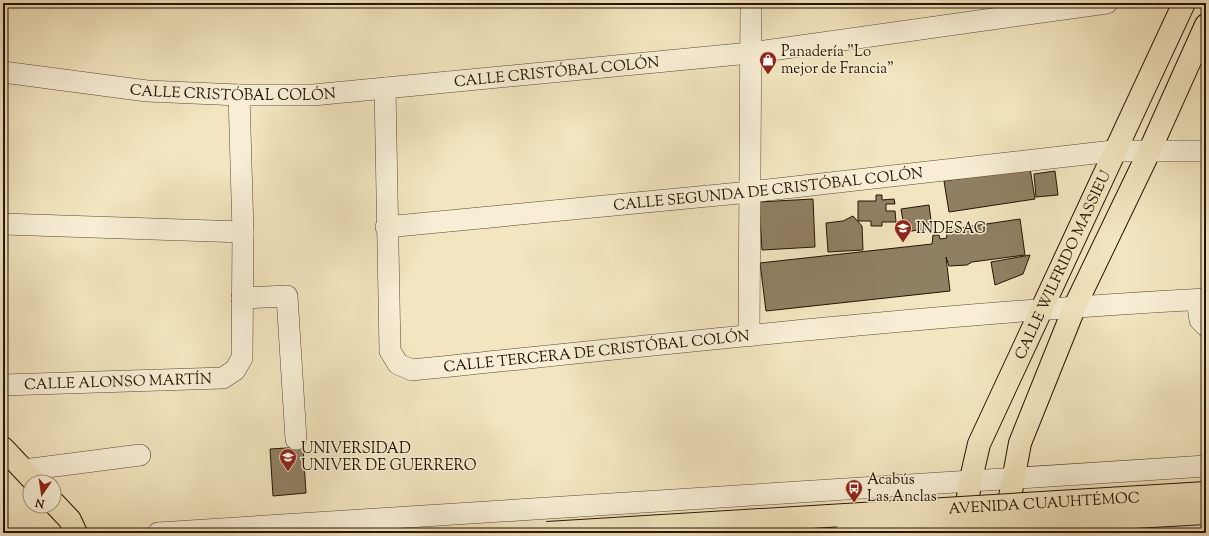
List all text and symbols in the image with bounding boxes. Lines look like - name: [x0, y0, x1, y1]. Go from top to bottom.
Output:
- place label: Panadería "Lo mejor de Francia": [781, 42, 894, 80]
- shop icon: Panadería "Lo mejor de Francia": [758, 50, 778, 75]
- street label: CALLE CRISTÓBAL COLÓN: [453, 52, 660, 93]
- street label: CALLE CRISTÓBAL COLÓN: [128, 80, 337, 107]
- street label: CALLE SEGUNDA DE CRISTÓBAL COLÓN: [612, 163, 924, 217]
- street label: CALLE WILFRIDO MASSIEU: [1011, 167, 1117, 364]
- school or university icon: INDESAG: [893, 218, 913, 243]
- place label: INDESAG: [916, 219, 986, 240]
- street label: CALLE TERCERA DE CRISTÓBAL COLÓN: [443, 326, 751, 379]
- street label: CALLE ALONSO MARTÍN: [24, 369, 212, 396]
- place label: UNIVERSIDAD UNIVER DE GUERRERO: [301, 439, 477, 477]
- school or university icon: UNIVERSIDAD UNIVER DE GUERRERO: [278, 447, 298, 472]
- place label: Acabús Las Anclas: [867, 470, 937, 508]
- north arrow: [22, 474, 62, 514]
- bus stop icon: Acabús Las Anclas: [844, 478, 864, 503]
- street label: AVENIDA CUAUHTÉMOC: [948, 488, 1140, 521]
- text: N: [34, 494, 47, 512]

